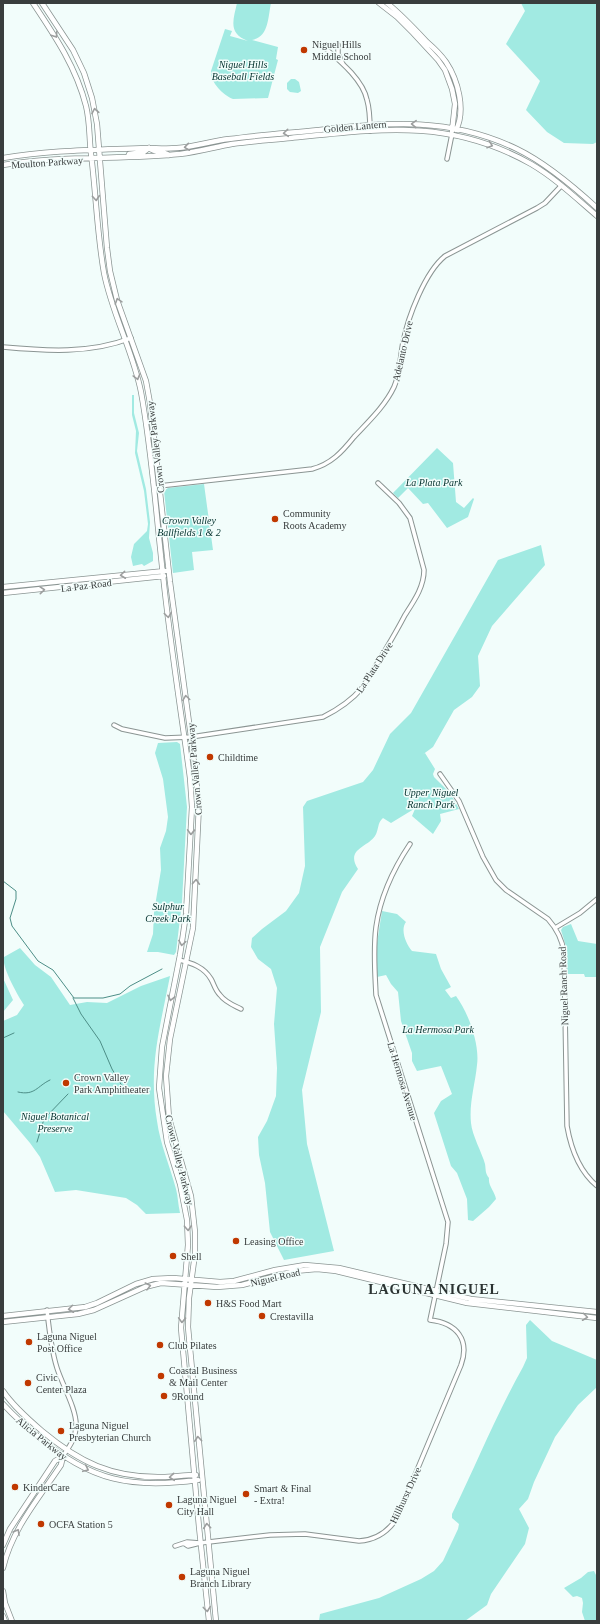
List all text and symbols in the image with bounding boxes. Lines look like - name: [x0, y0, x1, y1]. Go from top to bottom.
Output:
- one-way arrow: [50, 31, 58, 38]
- place label: Niguel Hills Middle School: [312, 39, 371, 62]
- marker: Niguel Hills Middle School: [299, 45, 309, 55]
- park label: Niguel Hills Baseball Fields: [212, 59, 274, 82]
- one-way arrow: [91, 108, 100, 114]
- street label: Golden Lantern: [323, 118, 387, 135]
- one-way arrow: [411, 119, 417, 128]
- one-way arrow: [283, 128, 289, 137]
- one-way arrow: [486, 141, 493, 149]
- one-way arrow: [184, 142, 190, 151]
- street label: Moulton Parkway: [11, 155, 83, 170]
- one-way arrow: [91, 195, 100, 201]
- one-way arrow: [114, 298, 123, 305]
- street label: Adelanto Drive: [390, 319, 415, 383]
- one-way arrow: [133, 374, 141, 380]
- street label: Crown Valley Parkway: [144, 400, 167, 494]
- park label: La Plata Park: [405, 477, 463, 488]
- place label: Community Roots Academy: [283, 508, 347, 531]
- marker: Community Roots Academy: [270, 514, 280, 524]
- park label: Crown Valley Ballfields 1 & 2: [157, 515, 221, 538]
- one-way arrow: [120, 570, 126, 579]
- street label: La Paz Road: [60, 577, 112, 594]
- one-way arrow: [39, 585, 45, 594]
- one-way arrow: [163, 612, 172, 618]
- street label: La Plata Drive: [354, 639, 395, 695]
- one-way arrow: [182, 695, 191, 701]
- street label: Crown Valley Parkway: [185, 722, 204, 816]
- marker: Childtime: [205, 752, 215, 762]
- place label: Childtime: [218, 752, 259, 763]
- park label: Upper Niguel Ranch Park: [404, 787, 459, 810]
- one-way arrow: [187, 829, 195, 835]
- one-way arrow: [191, 879, 200, 885]
- park label: Sulphur Creek Park: [145, 901, 191, 924]
- one-way arrow: [178, 940, 187, 947]
- street label: Niguel Ranch Road: [557, 946, 570, 1026]
- one-way arrow: [167, 995, 175, 1001]
- park label: La Hermosa Park: [401, 1024, 474, 1035]
- street label: La Hermosa Avenue: [385, 1041, 420, 1122]
- place label: Crown Valley Park Amphitheater: [74, 1072, 150, 1095]
- marker: Crown Valley Park Amphitheater: [61, 1078, 71, 1088]
- park label: Niguel Botanical Preserve: [20, 1111, 89, 1134]
- street label: Crown Valley Parkway: [163, 1114, 196, 1206]
- one-way arrow: [183, 1225, 192, 1231]
- marker: Leasing Office: [231, 1236, 241, 1246]
- place label: Leasing Office: [244, 1236, 304, 1247]
- marker: Shell: [168, 1251, 178, 1261]
- place label: Shell: [181, 1251, 202, 1262]
- street label: Niguel Road: [249, 1266, 301, 1289]
- district label: LAGUNA NIGUEL: [368, 1282, 500, 1297]
- one-way arrow: [145, 1283, 151, 1291]
- marker: H&S Food Mart: [203, 1298, 213, 1308]
- place label: H&S Food Mart: [216, 1298, 282, 1309]
- one-way arrow: [68, 1304, 74, 1313]
- marker: Crestavilla: [257, 1311, 267, 1321]
- place label: Crestavilla: [270, 1311, 314, 1322]
- one-way arrow: [582, 1312, 588, 1321]
- one-way arrow: [177, 1317, 186, 1323]
- place label: Laguna Niguel Post Office: [37, 1331, 97, 1354]
- marker: Laguna Niguel Post Office: [24, 1337, 34, 1347]
- marker: Club Pilates: [155, 1340, 165, 1350]
- place label: Club Pilates: [168, 1340, 217, 1351]
- place label: Coastal Business & Mail Center: [169, 1365, 237, 1388]
- marker: Coastal Business & Mail Center: [156, 1371, 166, 1381]
- place label: Civic Center Plaza: [36, 1372, 87, 1395]
- marker: Civic Center Plaza: [23, 1378, 33, 1388]
- marker: 9Round: [159, 1391, 169, 1401]
- place label: 9Round: [172, 1391, 204, 1402]
- street label: Alicia Parkway: [14, 1415, 69, 1462]
- place label: Laguna Niguel Presbyterian Church: [69, 1420, 151, 1443]
- marker: Laguna Niguel Presbyterian Church: [56, 1426, 66, 1436]
- one-way arrow: [194, 1436, 203, 1443]
- one-way arrow: [82, 1464, 89, 1472]
- street label: Hillhurst Drive: [388, 1465, 424, 1525]
- one-way arrow: [169, 1472, 175, 1481]
- marker: KinderCare: [10, 1482, 20, 1492]
- place label: KinderCare: [23, 1482, 70, 1493]
- place label: Smart & Final - Extra!: [254, 1483, 311, 1506]
- marker: Smart & Final - Extra!: [241, 1489, 251, 1499]
- place label: Laguna Niguel City Hall: [177, 1494, 237, 1517]
- marker: Laguna Niguel City Hall: [164, 1500, 174, 1510]
- marker: OCFA Station 5: [36, 1519, 46, 1529]
- place label: OCFA Station 5: [49, 1519, 113, 1530]
- one-way arrow: [202, 1523, 211, 1529]
- one-way arrow: [12, 1529, 19, 1536]
- place label: Laguna Niguel Branch Library: [190, 1566, 251, 1589]
- marker: Laguna Niguel Branch Library: [177, 1572, 187, 1582]
- one-way arrow: [202, 1606, 211, 1612]

